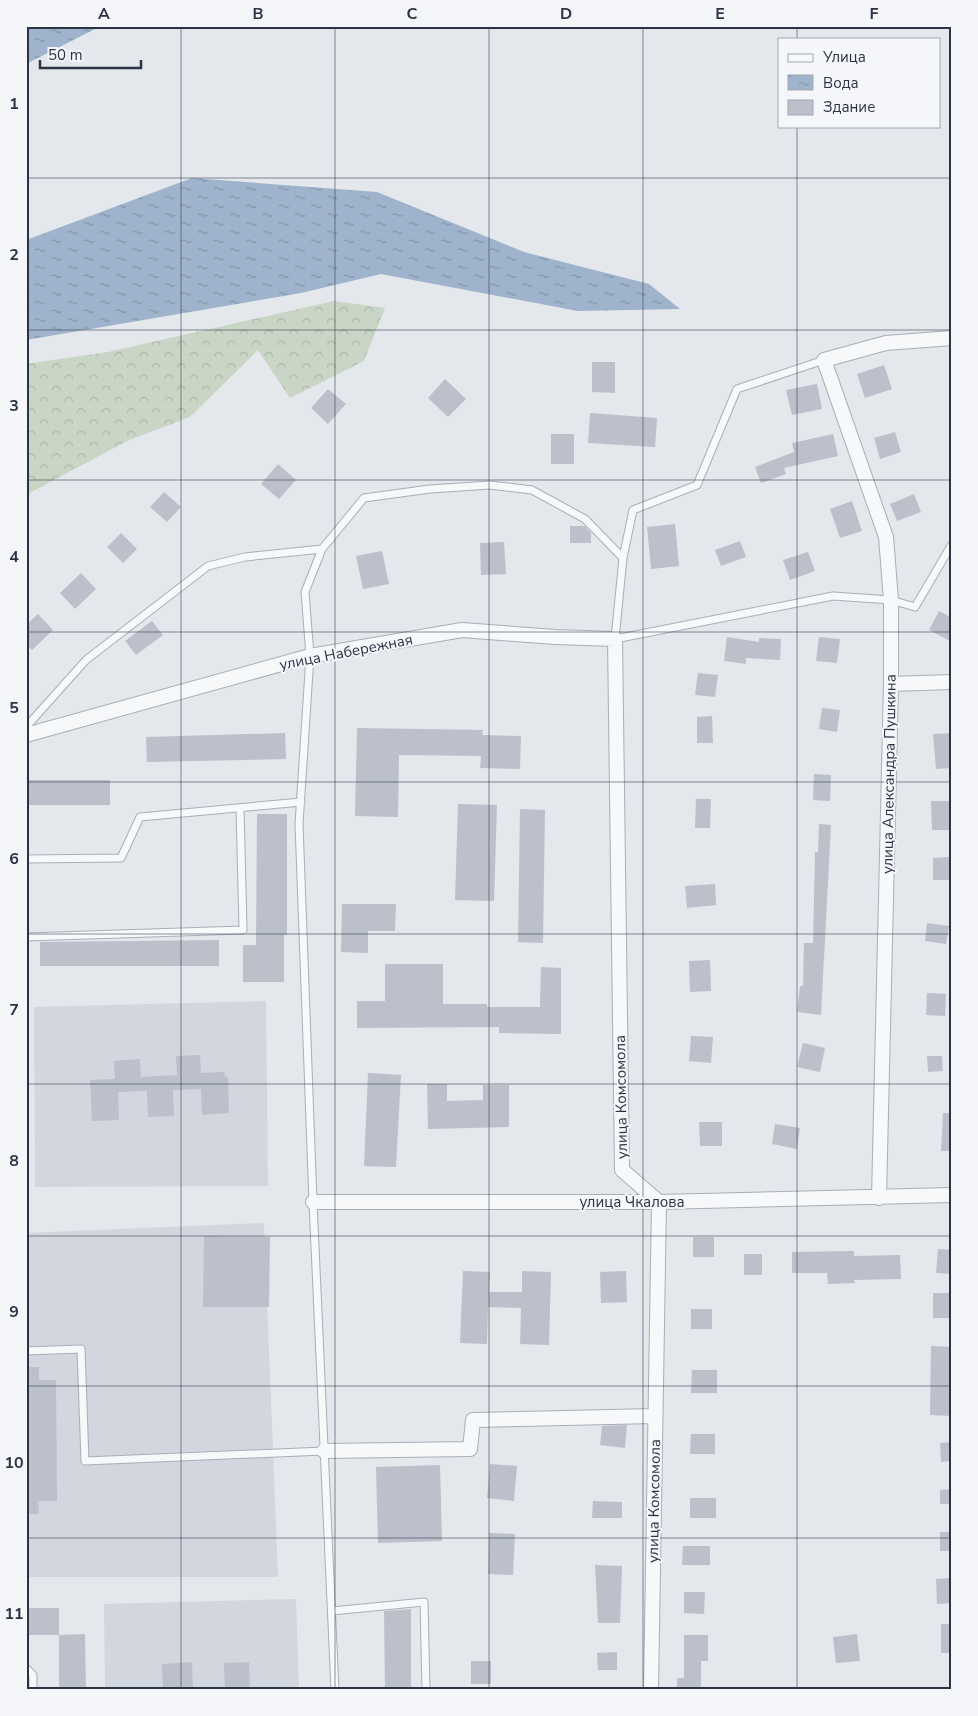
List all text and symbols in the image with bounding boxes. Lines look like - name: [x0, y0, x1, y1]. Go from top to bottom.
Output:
- text: A: [98, 3, 110, 25]
- text: B: [252, 3, 264, 25]
- text: C: [407, 3, 418, 25]
- text: D: [560, 3, 572, 25]
- text: E: [715, 3, 725, 25]
- text: F: [870, 3, 879, 25]
- scale bar: [40, 38, 141, 70]
- legend: [778, 38, 940, 128]
- text: 50 m: [48, 45, 83, 65]
- text: Улица: [822, 47, 866, 67]
- text: Вода: [823, 73, 859, 93]
- text: 1: [9, 93, 19, 115]
- text: Здание: [823, 97, 875, 117]
- text: 2: [9, 244, 19, 266]
- text: 3: [9, 395, 19, 417]
- text: 4: [9, 546, 19, 568]
- street label: улица Набережная: [278, 629, 414, 675]
- street label: улица Александра Пушкина: [877, 674, 901, 874]
- text: 5: [9, 697, 19, 719]
- text: 6: [9, 848, 19, 870]
- text: 7: [9, 999, 19, 1021]
- street label: улица Комсомола: [610, 1035, 632, 1159]
- text: 8: [9, 1150, 19, 1172]
- street label: улица Чкалова: [579, 1192, 685, 1212]
- text: 9: [9, 1301, 19, 1323]
- street label: улица Комсомола: [643, 1439, 665, 1563]
- text: 10: [4, 1452, 24, 1474]
- text: 11: [4, 1603, 24, 1625]

